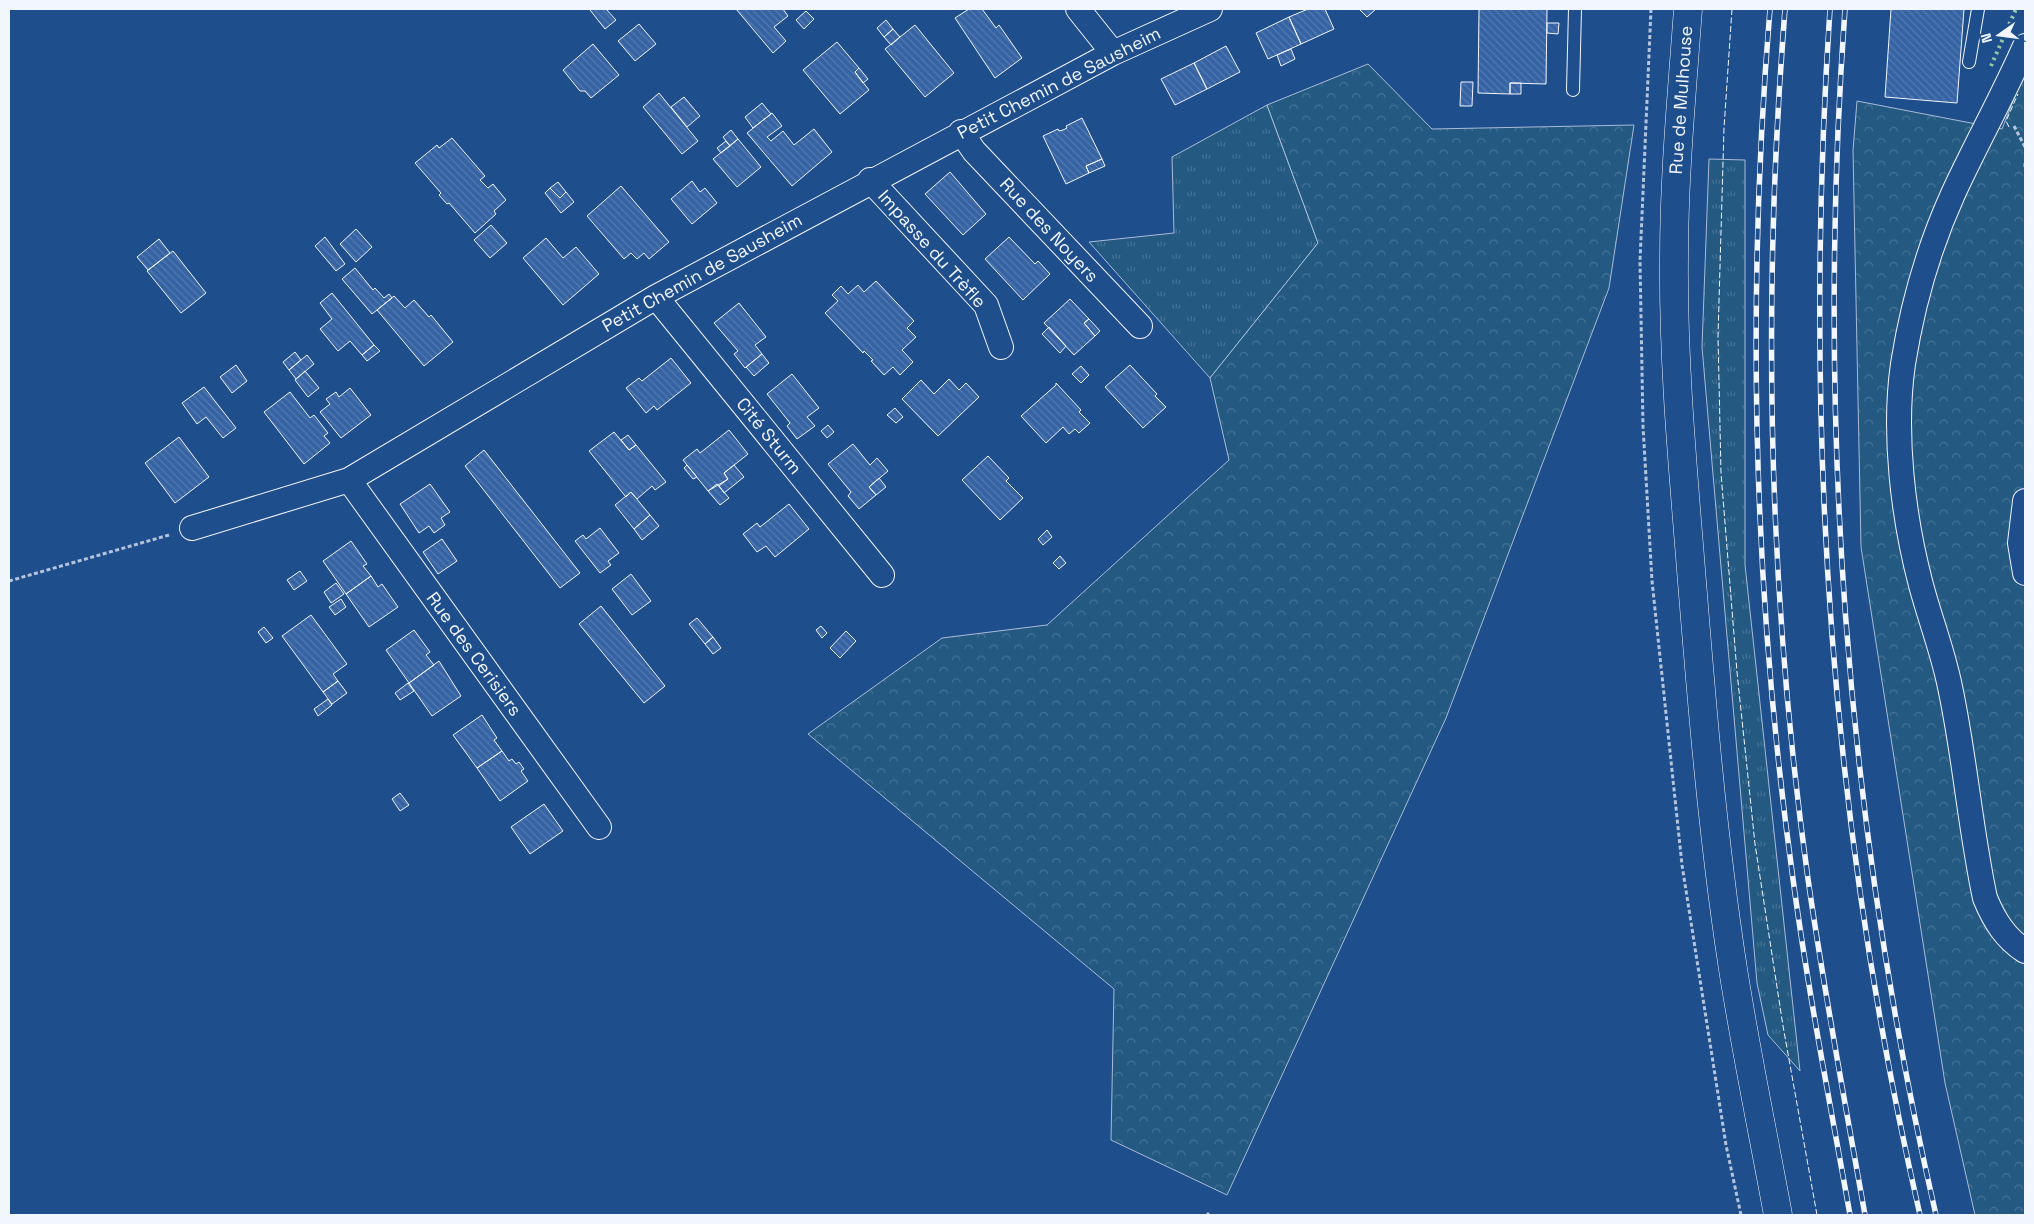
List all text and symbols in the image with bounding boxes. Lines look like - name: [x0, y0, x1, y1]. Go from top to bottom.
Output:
- north arrow: [1974, 10, 2024, 60]
- street label: Petit Chemin de Sausheim: [953, 21, 1164, 144]
- street label: Rue de Mulhouse: [1664, 25, 1697, 175]
- text: N: [1977, 31, 1996, 45]
- street label: Rue des Noyers: [995, 173, 1104, 287]
- street label: Impasse du Trèfle: [873, 185, 992, 313]
- street label: Petit Chemin de Sausheim: [598, 208, 806, 337]
- street label: Cité Sturm: [732, 393, 807, 479]
- street label: Rue des Cerisiers: [422, 587, 527, 720]

